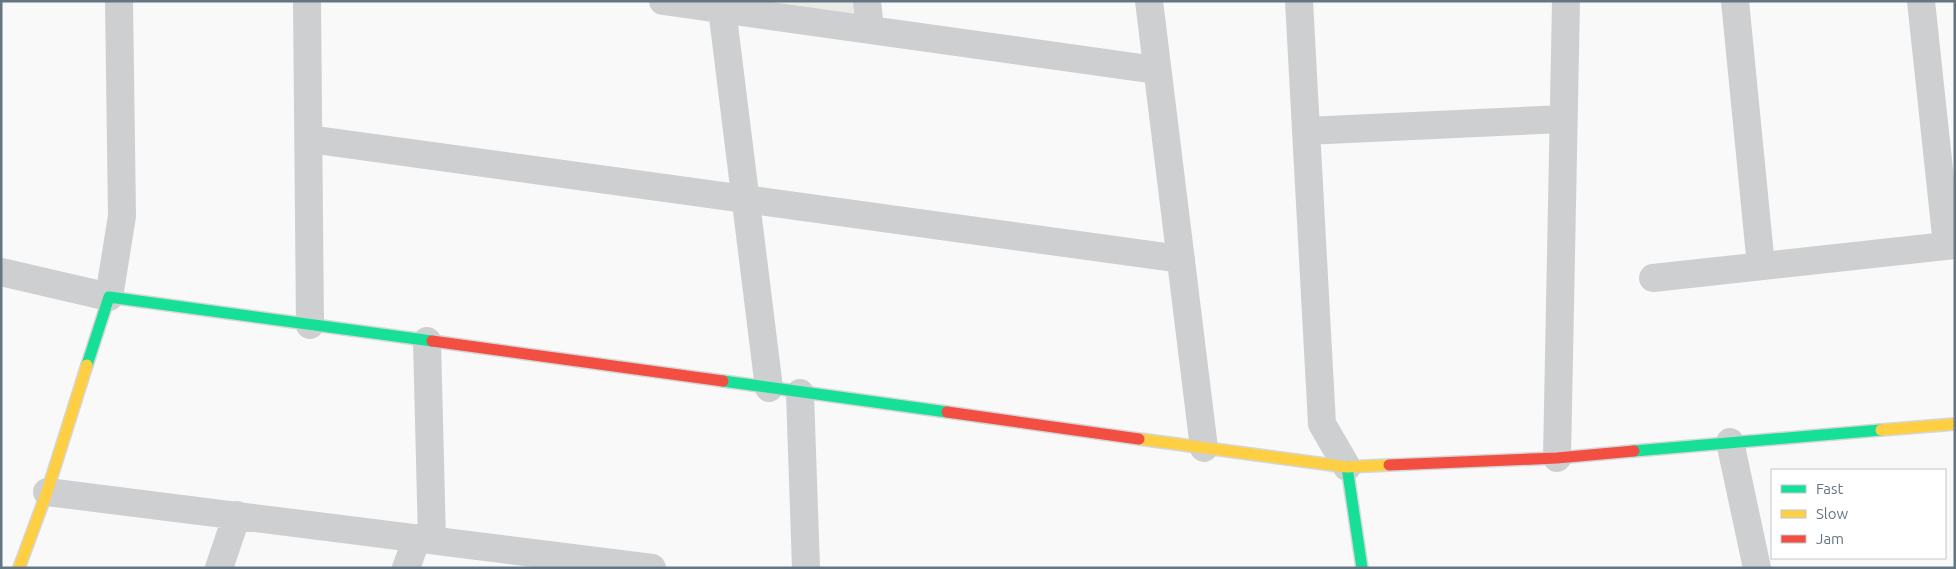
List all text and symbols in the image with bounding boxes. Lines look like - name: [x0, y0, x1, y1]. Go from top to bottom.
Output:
- legend: [1771, 469, 1946, 559]
- text: Fast: [1816, 480, 1844, 497]
- text: Slow: [1816, 505, 1849, 522]
- text: Jam: [1816, 530, 1844, 547]

